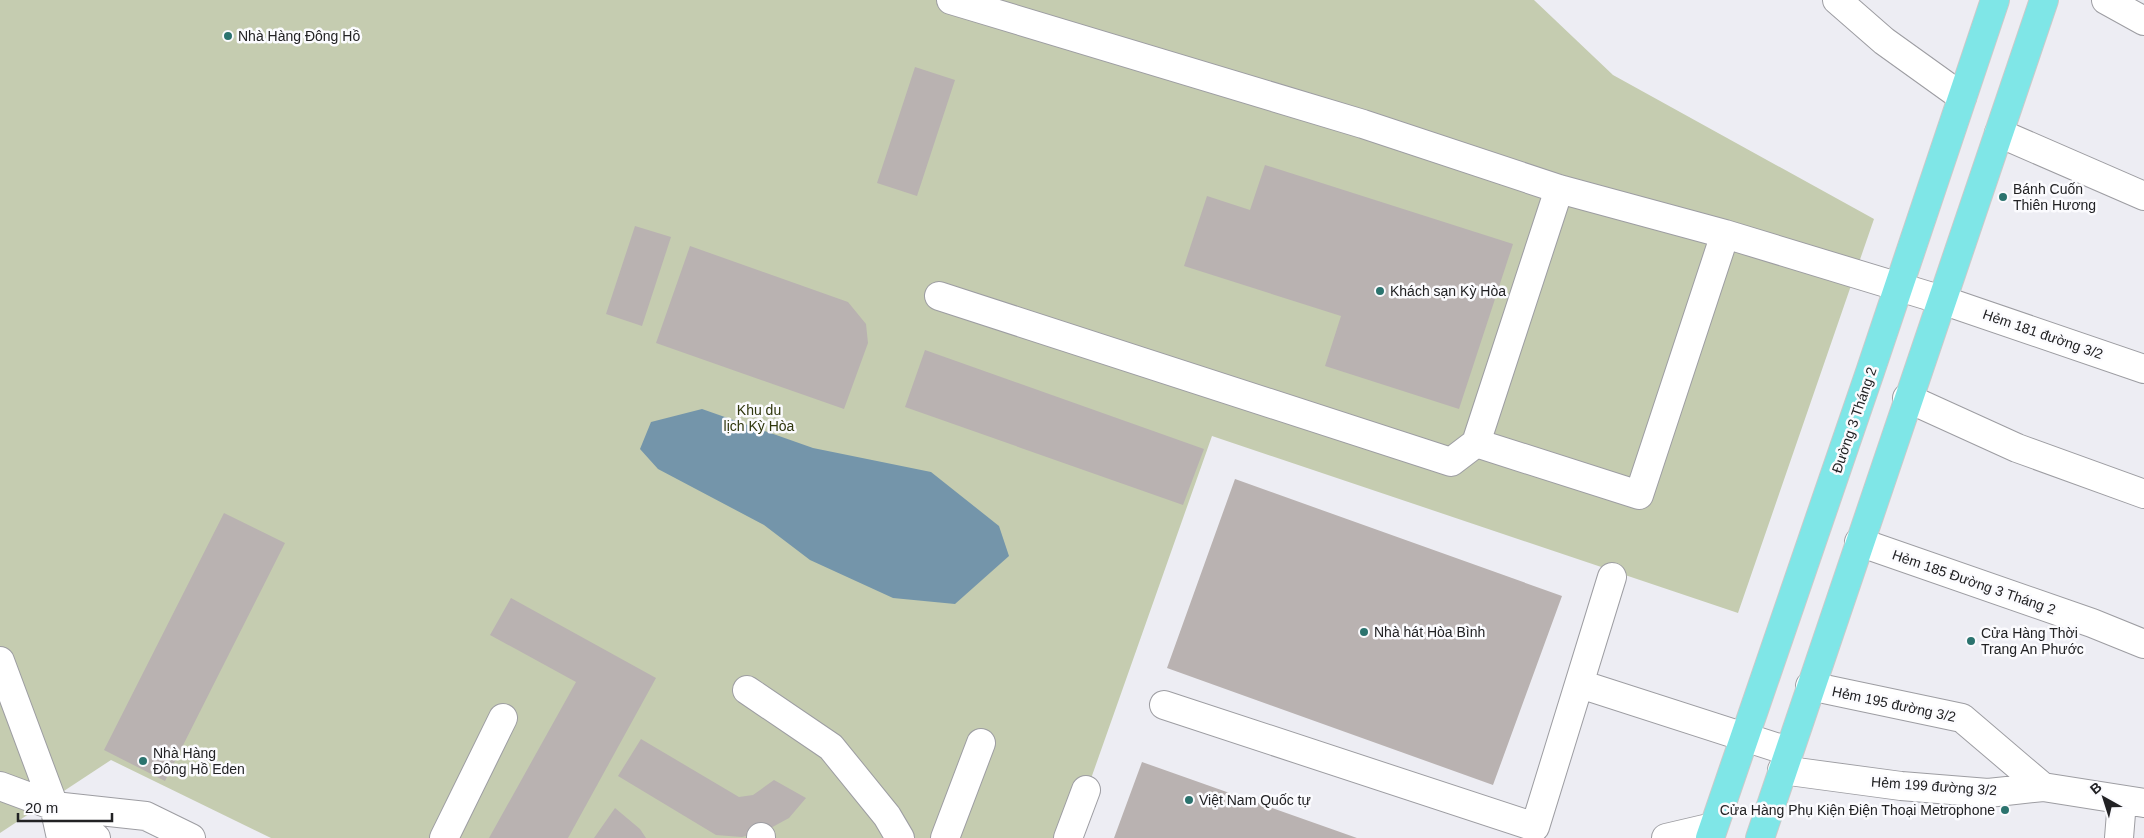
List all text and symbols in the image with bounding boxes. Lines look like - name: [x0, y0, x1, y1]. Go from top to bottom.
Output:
- place label: Nhà Hàng Đông Hồ: [238, 28, 360, 44]
- marker: Nhà Hàng Đông Hồ: [222, 30, 234, 42]
- place label: Bánh Cuốn Thiên Hương: [2013, 181, 2096, 213]
- marker: Bánh Cuốn Thiên Hương: [1997, 191, 2009, 203]
- place label: Khách sạn Kỳ Hòa: [1390, 283, 1506, 299]
- marker: Khách sạn Kỳ Hòa: [1374, 285, 1386, 297]
- street label: Hẻm 181 đường 3/2: [1981, 306, 2105, 362]
- street label: Đường 3 Tháng 2: [1828, 365, 1880, 475]
- park label: Khu du lịch Kỳ Hòa: [724, 402, 795, 434]
- street label: Hẻm 185 Đường 3 Tháng 2: [1890, 546, 2058, 618]
- place label: Nhà hát Hòa Bình: [1374, 624, 1485, 640]
- place label: Cửa Hàng Thời Trang An Phước: [1981, 625, 2084, 657]
- marker: Nhà hát Hòa Bình: [1358, 626, 1370, 638]
- marker: Cửa Hàng Thời Trang An Phước: [1965, 635, 1977, 647]
- street label: Hẻm 195 đường 3/2: [1831, 683, 1957, 725]
- place label: Nhà Hàng Đông Hồ Eden: [153, 745, 245, 777]
- marker: Nhà Hàng Đông Hồ Eden: [137, 755, 149, 767]
- north arrow: [2079, 773, 2129, 823]
- street label: Hẻm 199 đường 3/2: [1871, 774, 1998, 798]
- text: B: [2087, 778, 2105, 797]
- scale bar: [18, 790, 111, 822]
- place label: Việt Nam Quốc tự: [1199, 792, 1311, 808]
- marker: Việt Nam Quốc tự: [1183, 794, 1195, 806]
- text: 20 m: [25, 799, 58, 816]
- place label: Cửa Hàng Phụ Kiện Điện Thoại Metrophone: [1720, 802, 1995, 818]
- marker: Cửa Hàng Phụ Kiện Điện Thoại Metrophone: [1999, 804, 2011, 816]

